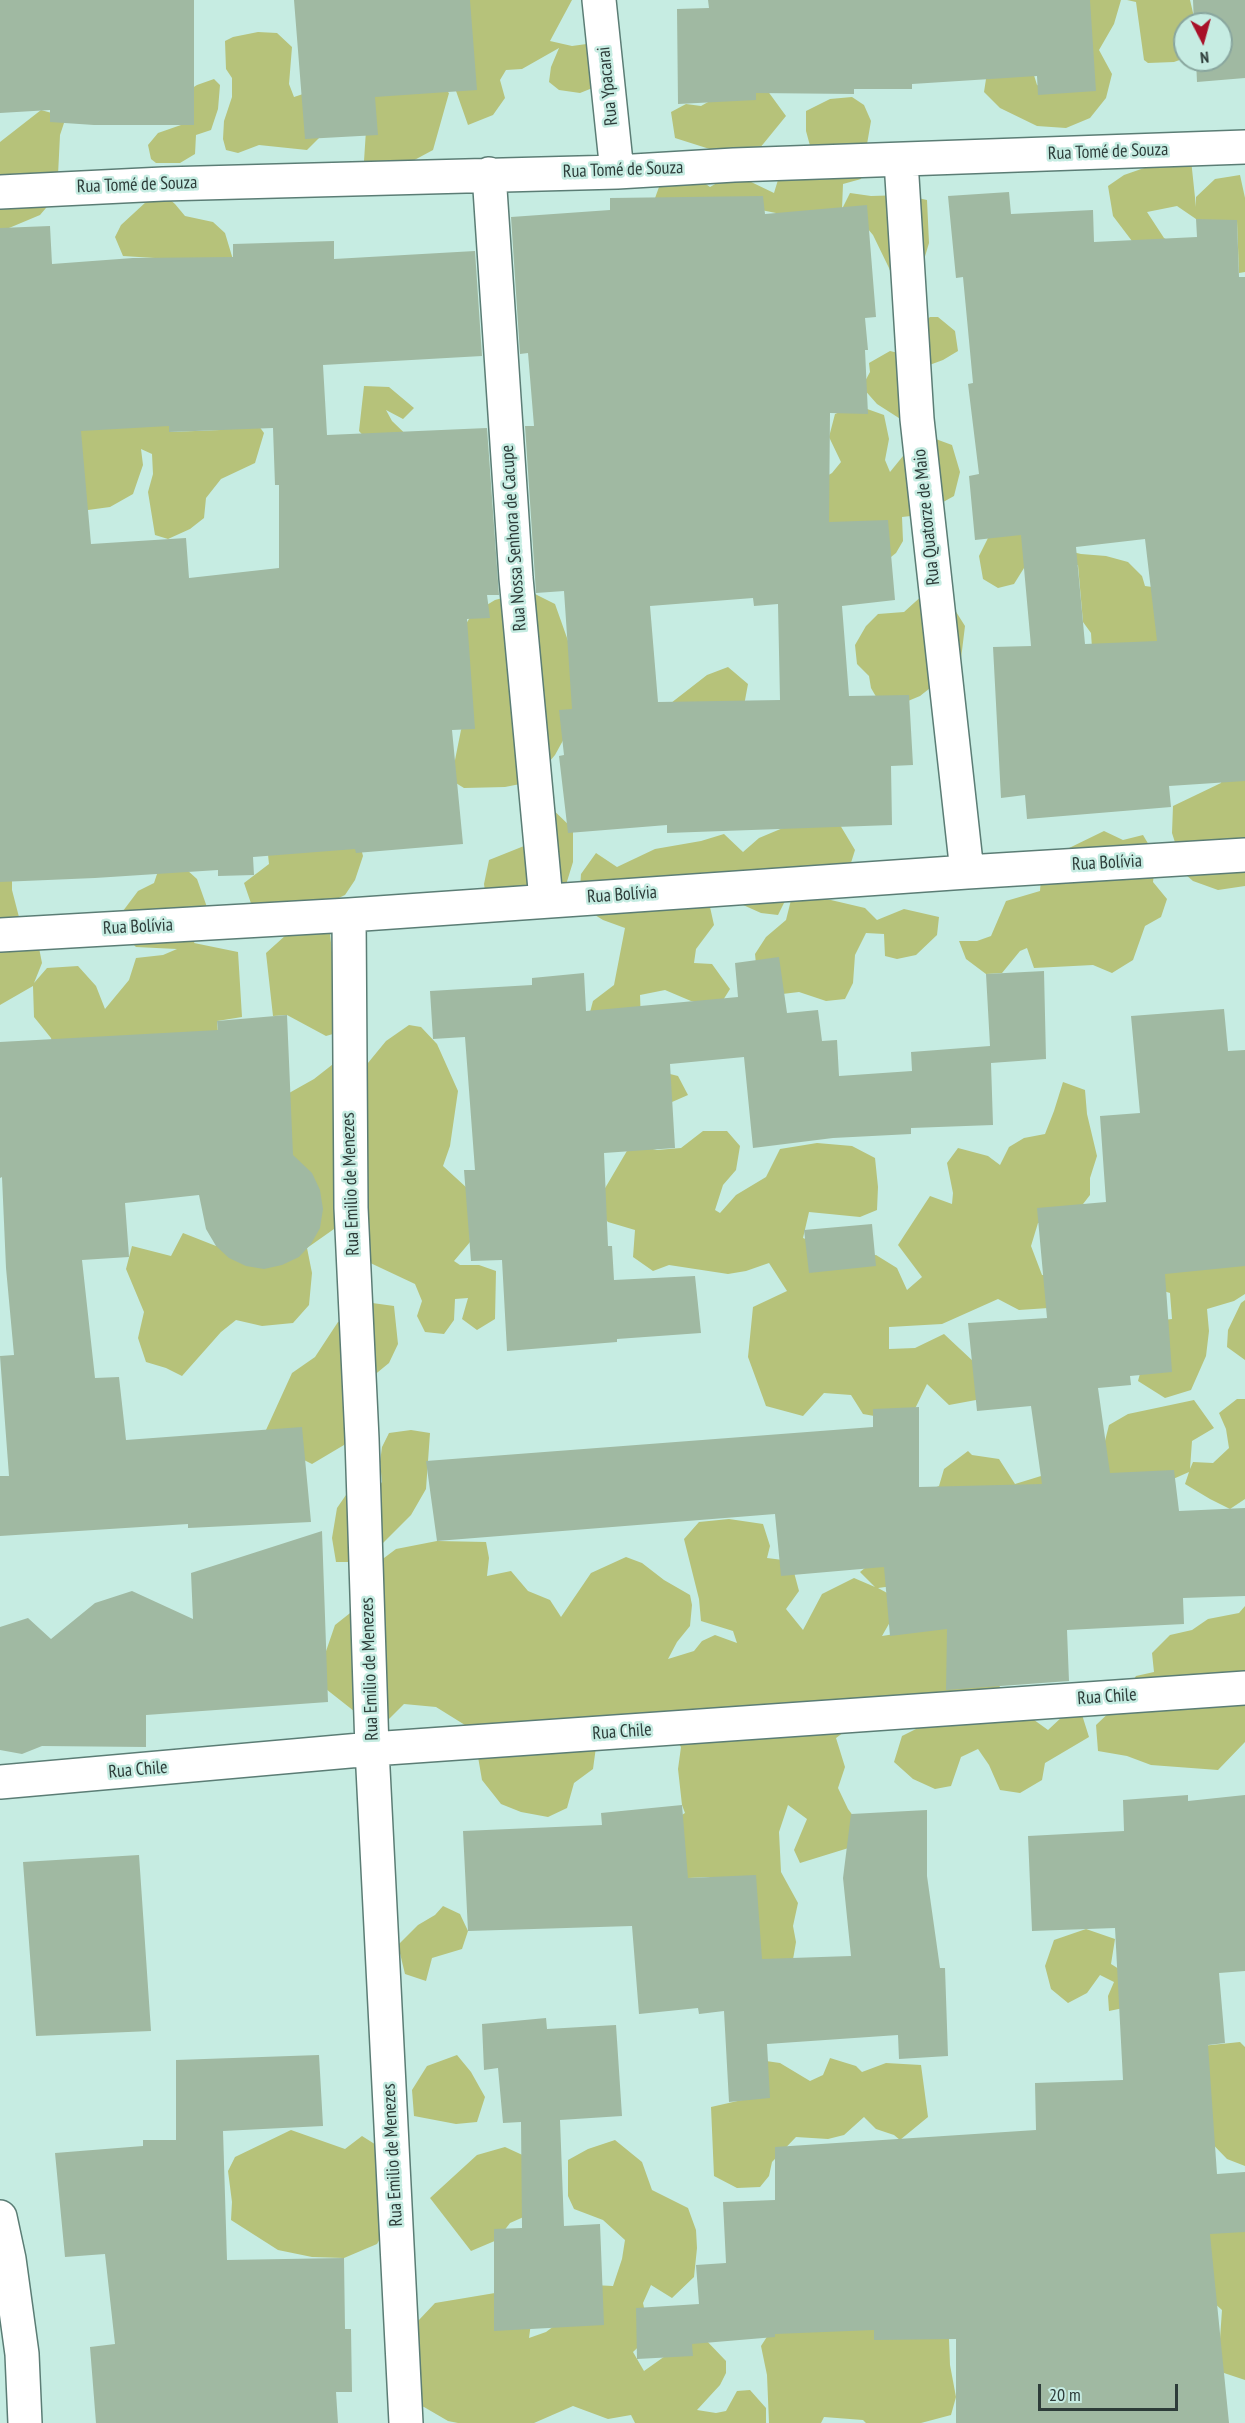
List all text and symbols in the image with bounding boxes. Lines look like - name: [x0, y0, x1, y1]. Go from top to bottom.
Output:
- north arrow: [1173, 12, 1233, 72]
- street label: Rua Ypacarai: [593, 45, 623, 127]
- text: N: [1199, 48, 1210, 68]
- street label: Rua Tomé de Souza: [1047, 139, 1169, 165]
- street label: Rua Tomé de Souza: [562, 157, 684, 183]
- street label: Rua Tomé de Souza: [76, 172, 198, 198]
- street label: Rua Nossa Senhora de Cacupe: [497, 444, 531, 632]
- street label: Rua Quatorze de Maio: [909, 448, 945, 586]
- street label: Rua Bolívia: [1072, 850, 1142, 876]
- street label: Rua Bolívia: [586, 882, 658, 908]
- street label: Rua Bolívia: [103, 914, 173, 940]
- street label: Rua Emilio de Menezes: [338, 1112, 364, 1256]
- street label: Rua Emilio de Menezes: [357, 1597, 383, 1741]
- street label: Rua Chile: [1077, 1684, 1137, 1710]
- street label: Rua Chile: [592, 1719, 652, 1745]
- street label: Rua Chile: [108, 1757, 168, 1783]
- street label: Rua Emilio de Menezes: [378, 2083, 408, 2227]
- scale bar: [1041, 2372, 1180, 2410]
- text: 20 m: [1049, 2383, 1081, 2406]

